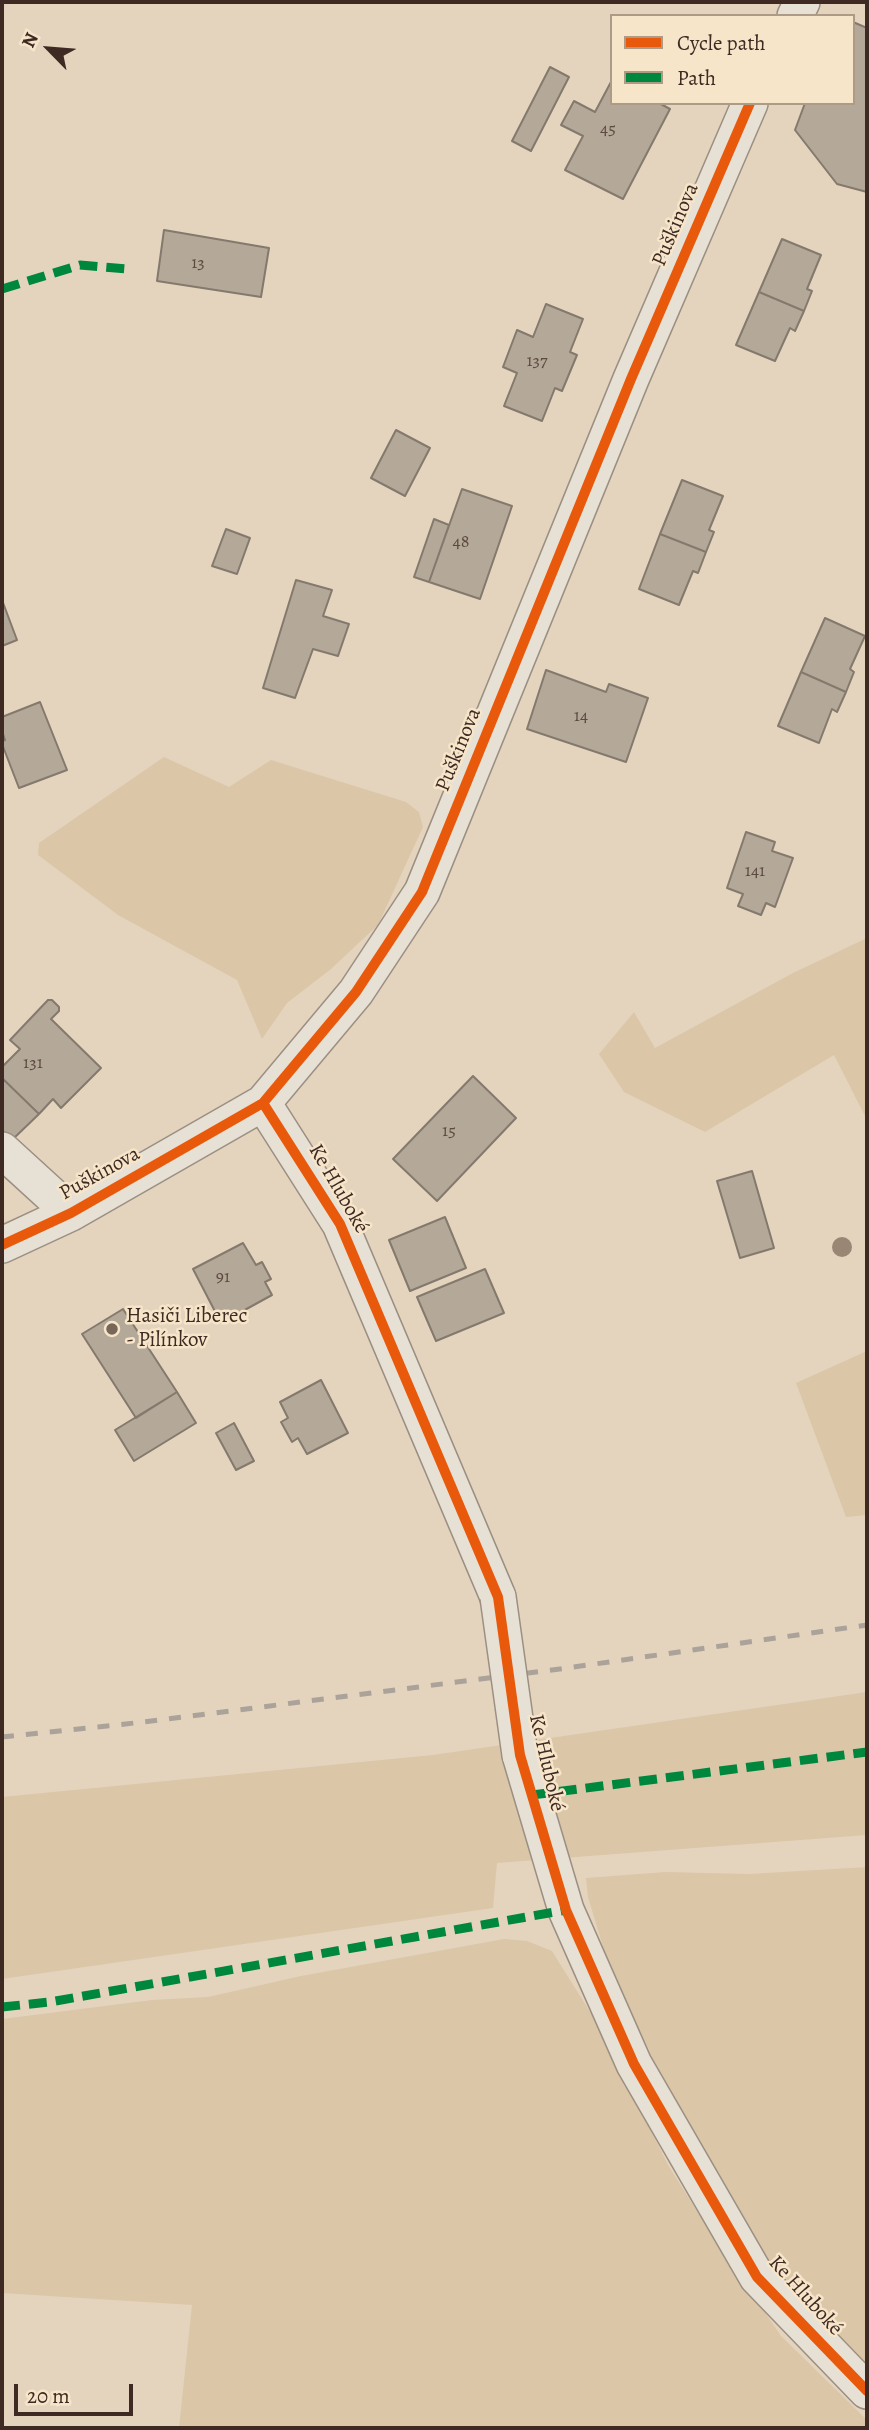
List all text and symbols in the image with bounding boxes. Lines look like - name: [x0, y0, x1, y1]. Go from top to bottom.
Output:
- north arrow: [14, 14, 84, 84]
- legend: [610, 14, 855, 105]
- text: N: [15, 28, 45, 52]
- text: Cycle path: [677, 29, 766, 57]
- text: Path: [677, 64, 716, 92]
- house number: 45: [600, 119, 616, 141]
- street label: Puškinova: [647, 180, 705, 270]
- house number: 13: [191, 253, 205, 275]
- house number: 137: [526, 351, 548, 373]
- house number: 48: [453, 532, 469, 554]
- street label: Puškinova: [431, 704, 487, 796]
- house number: 14: [574, 706, 588, 728]
- house number: 141: [745, 861, 765, 883]
- house number: 131: [23, 1053, 43, 1075]
- house number: 15: [442, 1121, 456, 1143]
- street label: Ke Hluboké: [302, 1140, 374, 1238]
- street label: Puškinova: [55, 1142, 145, 1206]
- house number: 91: [216, 1267, 230, 1289]
- place label: Hasiči Liberec - Pilínkov: [126, 1304, 247, 1354]
- marker: Hasiči Liberec - Pilínkov: [104, 1321, 120, 1337]
- street label: Ke Hluboké: [523, 1712, 569, 1814]
- street label: Ke Hluboké: [763, 2251, 847, 2341]
- scale bar: [18, 2370, 136, 2414]
- text: 20 m: [27, 2382, 70, 2410]

